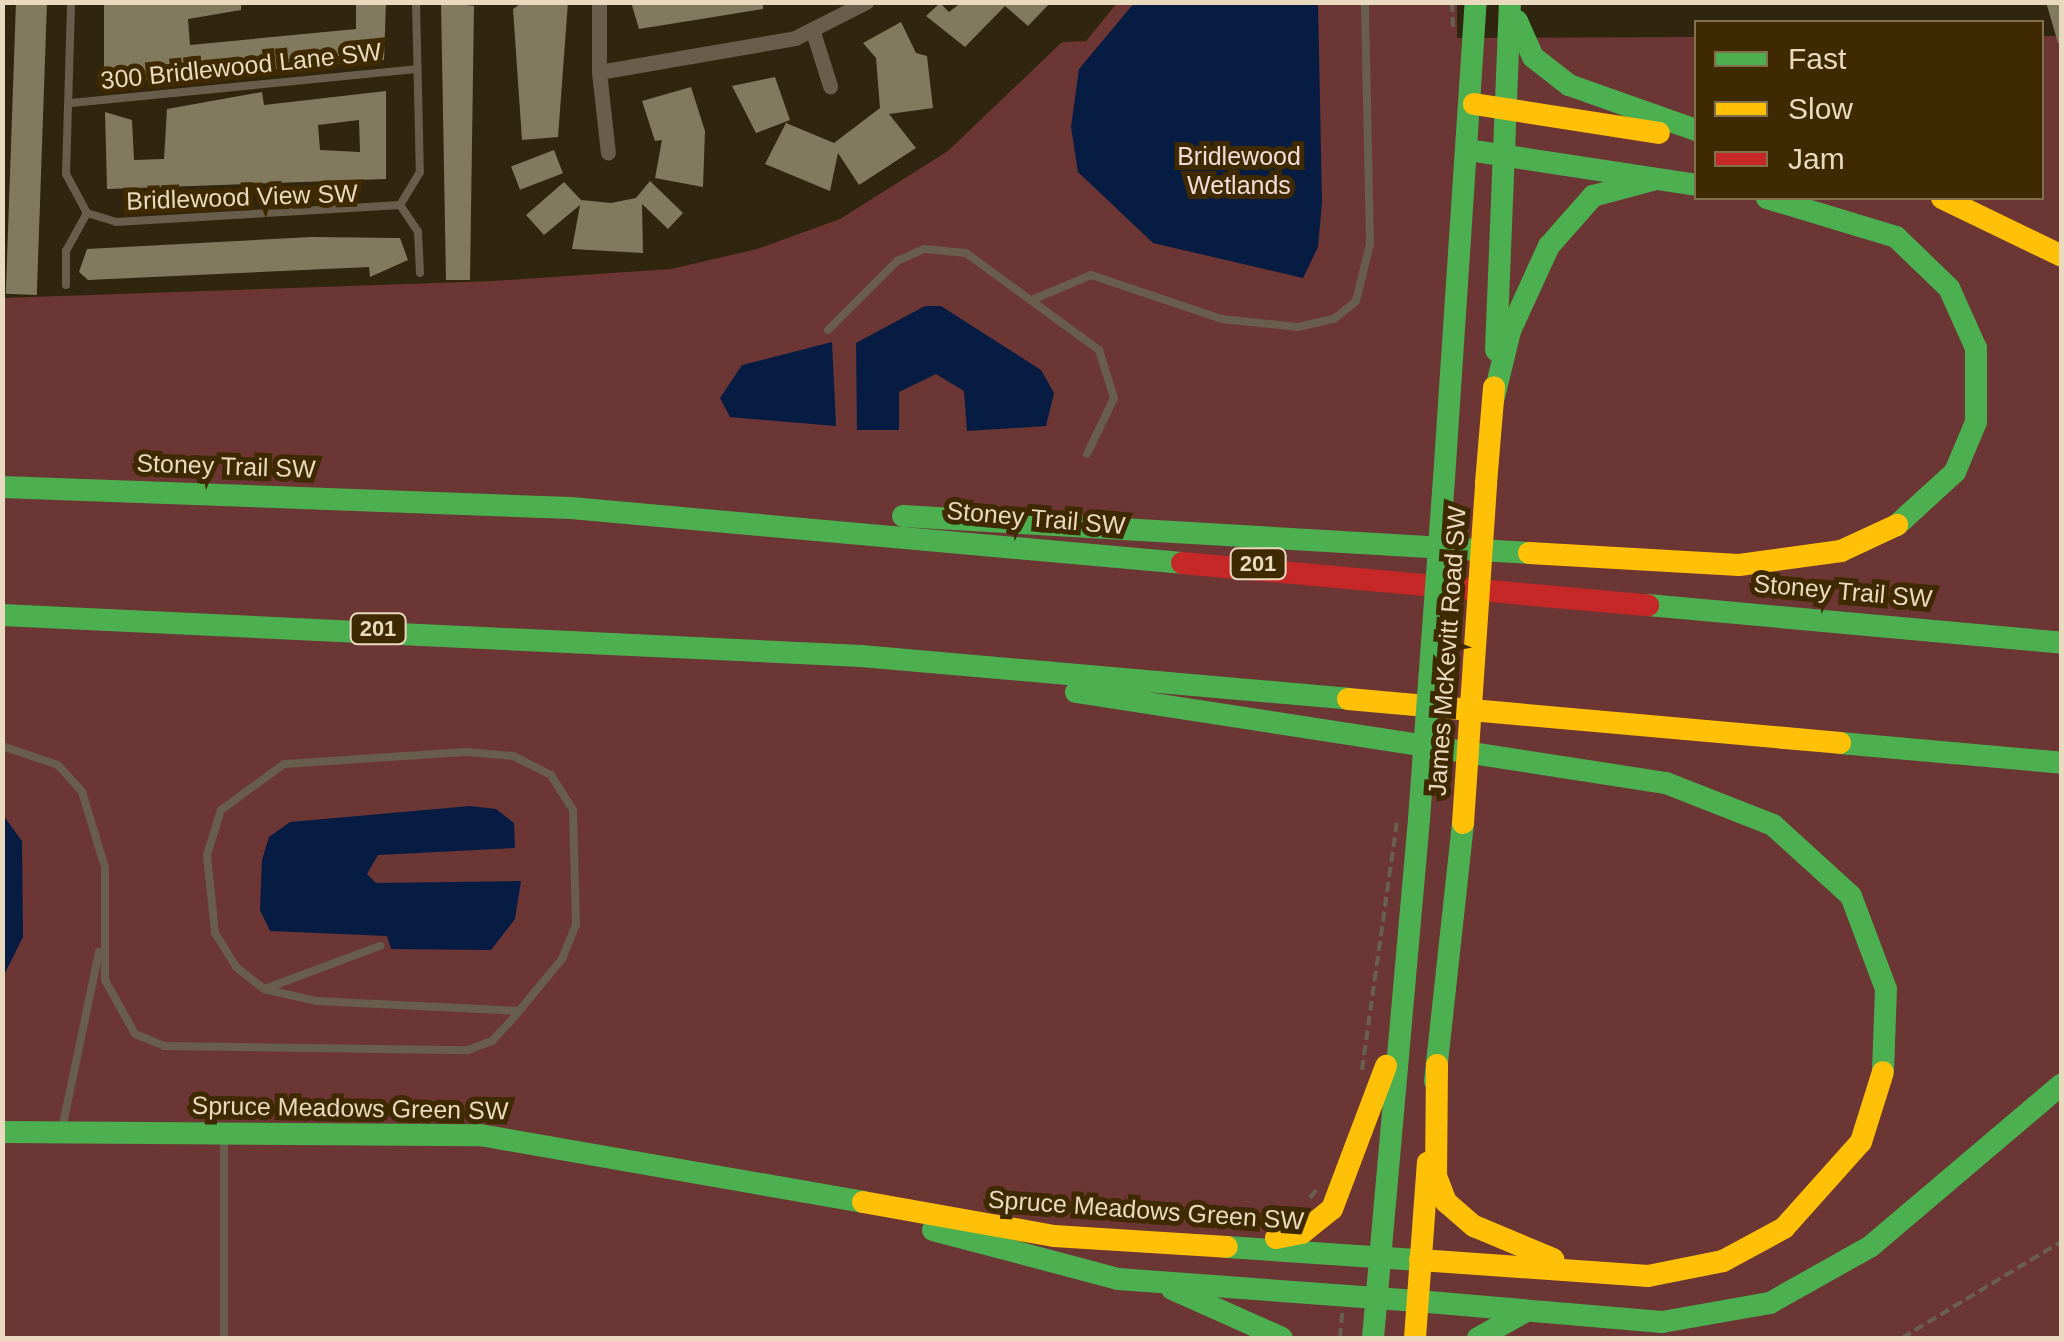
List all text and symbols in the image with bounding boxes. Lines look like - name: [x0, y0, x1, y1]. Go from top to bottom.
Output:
- legend: [1694, 20, 2044, 200]
- street label: 300 Bridlewood Lane SW: [99, 36, 383, 96]
- text: Fast: [1788, 42, 1846, 75]
- text: Slow: [1788, 92, 1853, 125]
- park label: Bridlewood Wetlands: [1177, 142, 1301, 201]
- text: Jam: [1788, 142, 1845, 175]
- street label: Bridlewood View SW: [126, 178, 358, 216]
- street label: Stoney Trail SW: [136, 448, 316, 484]
- street label: Stoney Trail SW: [945, 495, 1127, 541]
- street label: James McKevitt Road SW: [1422, 505, 1472, 797]
- road number: 201: [1228, 547, 1288, 581]
- street label: Stoney Trail SW: [1752, 568, 1934, 614]
- road number: 201: [348, 612, 408, 646]
- street label: Spruce Meadows Green SW: [191, 1090, 509, 1126]
- street label: Spruce Meadows Green SW: [987, 1184, 1305, 1236]

